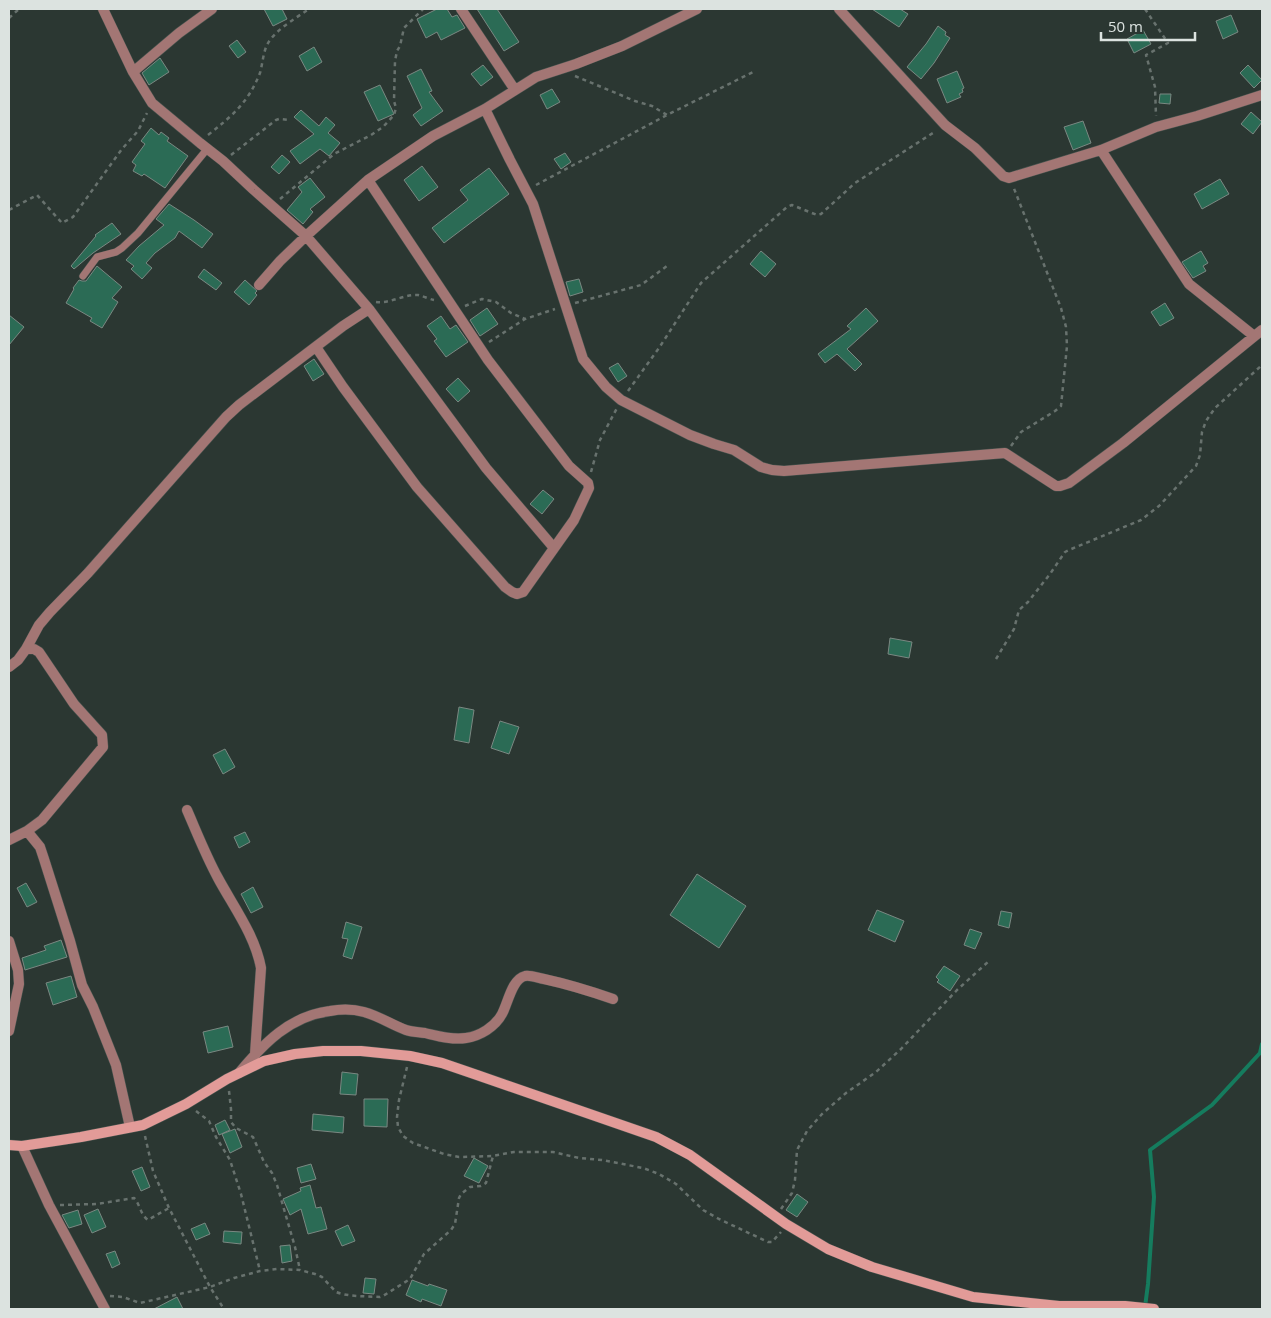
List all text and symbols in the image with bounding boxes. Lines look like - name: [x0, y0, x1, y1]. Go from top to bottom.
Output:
- scale bar: [1101, 10, 1195, 42]
- text: 50 m: [1108, 16, 1143, 36]

